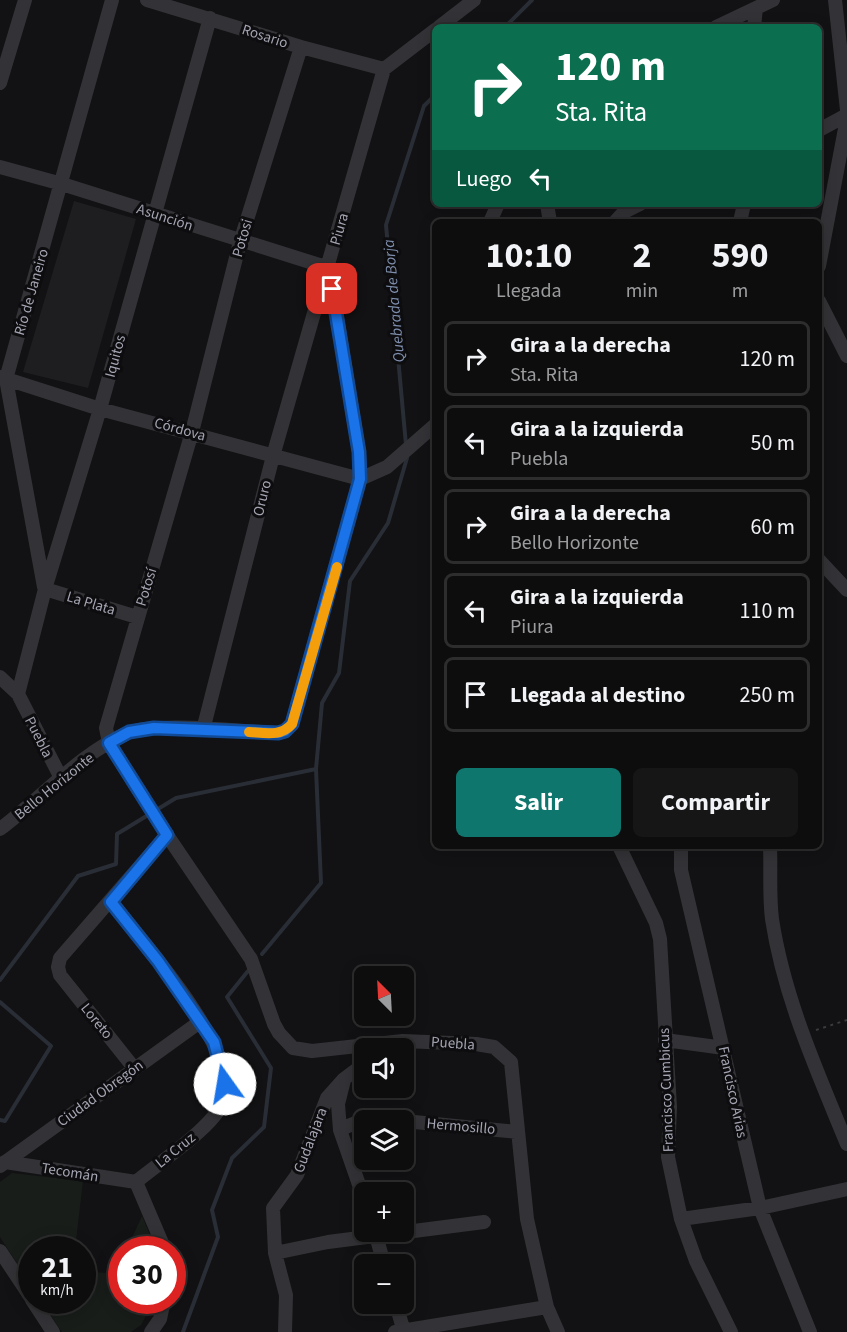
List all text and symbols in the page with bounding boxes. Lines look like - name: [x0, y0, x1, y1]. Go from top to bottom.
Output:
- street label: Rosario: [239, 19, 291, 54]
- text: 120 m: [555, 37, 666, 97]
- icon: right: [456, 48, 534, 126]
- text: Sta. Rita: [555, 93, 647, 132]
- icon: left: [524, 162, 557, 195]
- text: Luego: [456, 163, 512, 195]
- street label: Asunción: [134, 199, 196, 236]
- street label: Piura: [325, 210, 354, 248]
- street label: Potosi: [227, 217, 258, 260]
- text: 10:10: [485, 230, 572, 281]
- text: 2: [632, 230, 651, 281]
- text: 590: [712, 230, 769, 281]
- water label: Quebrada de Borja: [378, 238, 410, 363]
- street label: Río de Janeiro: [9, 246, 54, 338]
- pin: [306, 263, 357, 314]
- icon: arrive: [315, 272, 348, 305]
- text: Llegada: [496, 277, 562, 305]
- text: min: [626, 277, 658, 305]
- text: m: [732, 277, 748, 305]
- text: Gira a la derecha: [510, 329, 671, 361]
- street label: Iquitos: [100, 332, 131, 380]
- icon: right: [459, 342, 492, 375]
- text: 120 m: [740, 343, 795, 375]
- text: Sta. Rita: [510, 361, 578, 389]
- street label: Córdova: [152, 413, 208, 446]
- text: Gira a la izquierda: [510, 413, 684, 445]
- icon: left: [459, 426, 492, 459]
- text: 50 m: [750, 427, 795, 459]
- text: Puebla: [510, 445, 568, 473]
- street label: Oruro: [248, 478, 277, 518]
- text: Gira a la derecha: [510, 497, 671, 529]
- icon: right: [459, 510, 492, 543]
- text: 60 m: [750, 511, 795, 543]
- text: Bello Horizonte: [510, 529, 639, 557]
- street label: Potosí: [131, 564, 163, 609]
- text: Gira a la izquierda: [510, 581, 684, 613]
- street label: La Plata: [64, 586, 118, 621]
- icon: left: [459, 594, 492, 627]
- text: 110 m: [740, 595, 795, 627]
- text: Piura: [510, 613, 554, 641]
- icon: arrive: [459, 678, 492, 711]
- text: Llegada al destino: [510, 679, 685, 711]
- text: 250 m: [740, 679, 795, 711]
- street label: Puebla: [19, 713, 58, 761]
- street label: Bello Horizonte: [10, 748, 99, 825]
- button: Salir: [456, 768, 621, 837]
- button: Compartir: [633, 768, 798, 837]
- north arrow: [354, 966, 414, 1026]
- map controls: [354, 966, 414, 1314]
- street label: Loreto: [76, 999, 118, 1044]
- street label: Francisco Cumbicus: [654, 1027, 679, 1153]
- street label: Puebla: [430, 1031, 476, 1056]
- button: sound: [354, 1038, 414, 1098]
- street label: Francisco Arias: [713, 1044, 752, 1140]
- position arrow: [193, 1052, 257, 1116]
- street label: Ciudad Obregón: [53, 1055, 148, 1132]
- street label: Gudalajara: [288, 1104, 333, 1176]
- button: layers: [354, 1110, 414, 1170]
- street label: Hermosillo: [426, 1113, 496, 1140]
- street label: La Cruz: [151, 1128, 200, 1173]
- street label: Tecomán: [40, 1158, 100, 1187]
- button: +: [354, 1182, 414, 1242]
- speed limit sign: 30: [108, 1236, 186, 1314]
- text: 21: [41, 1246, 73, 1289]
- button: −: [354, 1254, 414, 1314]
- text: km/h: [40, 1280, 74, 1301]

